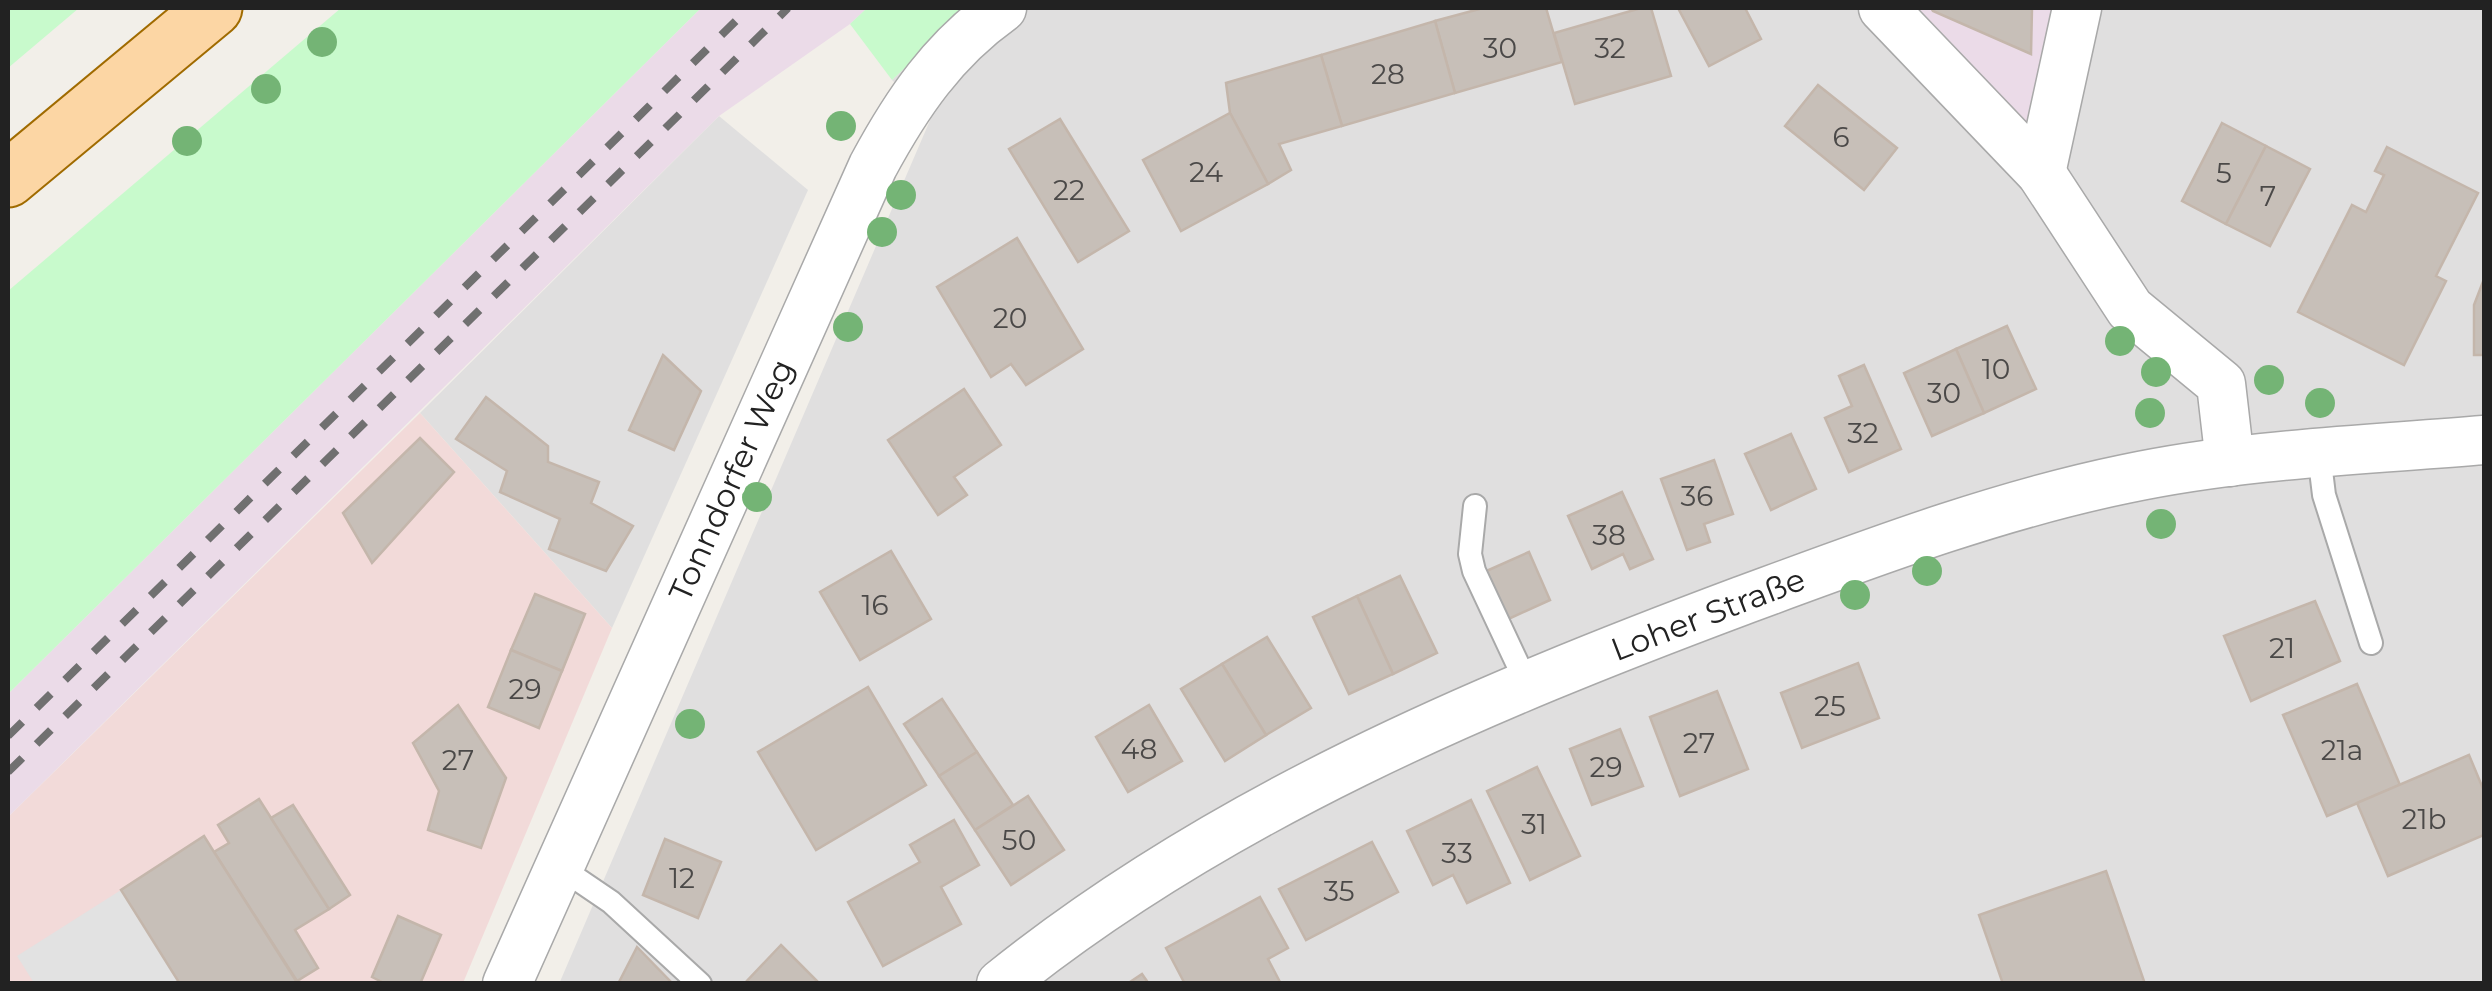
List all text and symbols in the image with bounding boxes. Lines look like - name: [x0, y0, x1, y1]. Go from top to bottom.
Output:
- house number: 30: [1483, 31, 1517, 65]
- house number: 32: [1594, 31, 1626, 65]
- house number: 28: [1371, 57, 1405, 91]
- house number: 6: [1832, 120, 1850, 154]
- house number: 24: [1189, 155, 1223, 189]
- house number: 5: [2216, 156, 2232, 190]
- house number: 22: [1053, 173, 1085, 207]
- house number: 7: [2260, 179, 2276, 213]
- house number: 20: [993, 301, 1027, 335]
- house number: 10: [1982, 352, 2010, 386]
- street label: Tonndorfer Weg: [660, 353, 802, 607]
- house number: 30: [1927, 376, 1961, 410]
- house number: 32: [1847, 416, 1879, 450]
- house number: 36: [1681, 479, 1713, 513]
- house number: 38: [1592, 518, 1626, 552]
- street label: Loher Straße: [1605, 559, 1811, 669]
- house number: 16: [861, 588, 889, 622]
- house number: 21: [2269, 631, 2295, 665]
- house number: 29: [509, 672, 541, 706]
- house number: 25: [1814, 689, 1846, 723]
- house number: 27: [1683, 726, 1715, 760]
- house number: 48: [1121, 732, 1157, 766]
- house number: 21a: [2321, 733, 2363, 767]
- house number: 27: [442, 743, 474, 777]
- house number: 29: [1590, 750, 1622, 784]
- house number: 21b: [2402, 802, 2447, 836]
- house number: 31: [1521, 807, 1547, 841]
- house number: 50: [1002, 823, 1036, 857]
- house number: 33: [1441, 836, 1473, 870]
- house number: 12: [669, 861, 695, 895]
- house number: 35: [1323, 874, 1355, 908]

